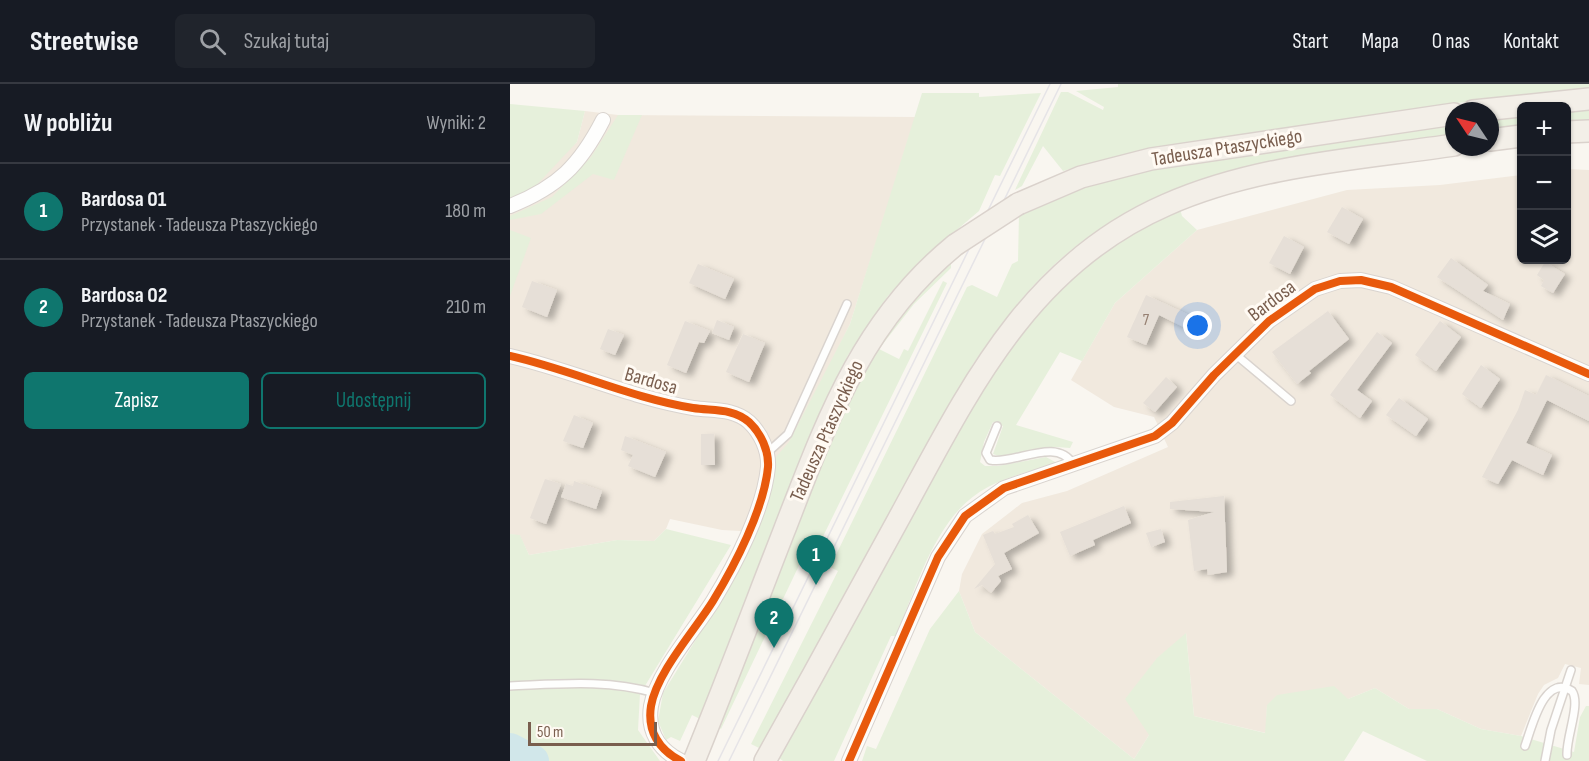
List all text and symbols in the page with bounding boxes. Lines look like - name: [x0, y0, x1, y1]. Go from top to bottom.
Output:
- search box: [175, 14, 595, 68]
- text: Streetwise: [30, 25, 139, 58]
- icon: search: [196, 25, 229, 58]
- text: Szukaj tutaj: [244, 28, 329, 55]
- text: Start: [1292, 29, 1329, 54]
- text: Mapa: [1362, 29, 1399, 54]
- text: O nas: [1432, 29, 1470, 54]
- text: Kontakt: [1503, 29, 1559, 54]
- north arrow: [1445, 102, 1499, 156]
- map controls: [1517, 102, 1571, 264]
- button: +: [1517, 102, 1571, 156]
- text: W pobliżu: [24, 108, 112, 139]
- text: Wyniki: 2: [427, 111, 486, 135]
- street label: Tadeusza Ptaszyckiego: [1150, 124, 1304, 172]
- button: −: [1517, 156, 1571, 210]
- text: Bardosa 01: [81, 186, 166, 213]
- text: 1: [40, 199, 47, 223]
- text: 180 m: [445, 199, 486, 223]
- button: layers: [1517, 210, 1571, 264]
- text: Przystanek · Tadeusza Ptaszyckiego: [81, 213, 318, 237]
- street label: Bardosa: [1243, 275, 1301, 327]
- text: Bardosa 02: [81, 282, 167, 309]
- text: 2: [39, 295, 48, 319]
- text: 210 m: [446, 295, 486, 319]
- text: Przystanek · Tadeusza Ptaszyckiego: [81, 309, 318, 333]
- house number: 7: [1143, 311, 1150, 330]
- your location: [1183, 311, 1212, 340]
- street label: Tadeusza Ptaszyckiego: [785, 357, 869, 505]
- street label: Bardosa: [622, 362, 680, 400]
- button: Zapisz: [24, 372, 249, 429]
- button: Udostępnij: [261, 372, 486, 429]
- pin: 1: [796, 536, 836, 585]
- pin: 2: [754, 598, 794, 648]
- scale bar: [528, 719, 657, 746]
- text: 50 m: [537, 723, 563, 742]

